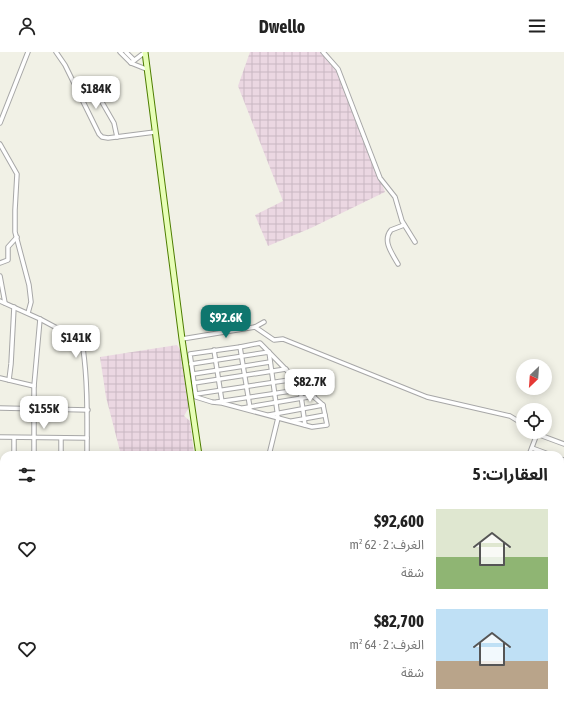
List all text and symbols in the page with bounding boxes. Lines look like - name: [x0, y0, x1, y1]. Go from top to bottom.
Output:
- icon: person: [16, 15, 38, 37]
- icon: menu: [526, 15, 548, 37]
- text: Dwello: [259, 16, 305, 37]
- pin: $184K: [68, 76, 124, 110]
- text: $184K: [81, 81, 111, 96]
- pin: $92.6K: [193, 305, 259, 339]
- text: $92.6K: [210, 310, 242, 325]
- pin: $141K: [48, 325, 104, 359]
- text: $141K: [61, 330, 91, 345]
- north arrow: [516, 359, 552, 395]
- map controls: [516, 359, 552, 439]
- pin: $82.7K: [277, 369, 343, 403]
- text: $82.7K: [294, 374, 326, 389]
- pin: $155K: [16, 396, 72, 430]
- text: $155K: [29, 401, 59, 416]
- button: locate: [516, 403, 552, 439]
- icon: filters: [16, 464, 38, 486]
- text: العقارات: 5: [473, 464, 548, 484]
- text: $92,600: [374, 511, 424, 531]
- icon: home: [468, 525, 516, 573]
- text: الغرف: 2 · 62 m²: [350, 537, 424, 552]
- icon: heart: [16, 538, 38, 560]
- text: شقة: [401, 565, 424, 580]
- text: $82,700: [374, 611, 424, 631]
- icon: home: [468, 625, 516, 673]
- text: الغرف: 2 · 64 m²: [350, 637, 424, 652]
- icon: heart: [16, 638, 38, 660]
- text: شقة: [401, 665, 424, 680]

